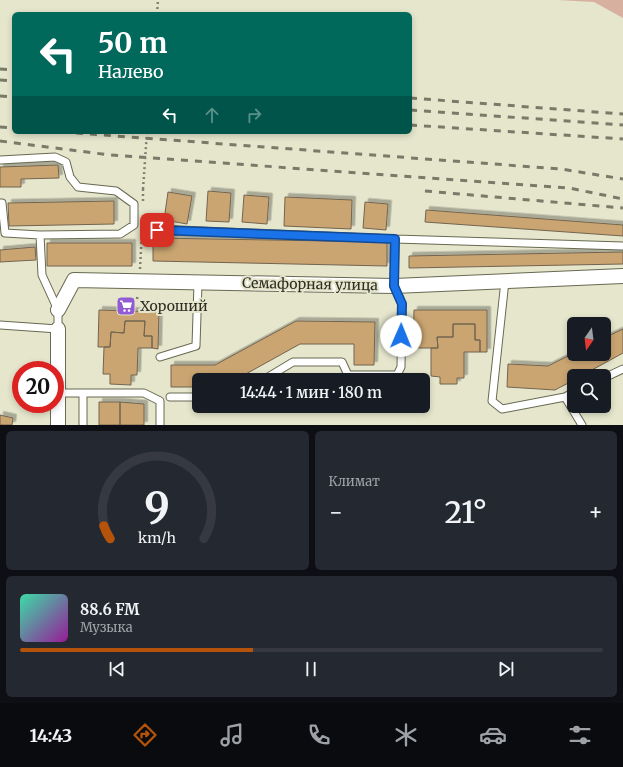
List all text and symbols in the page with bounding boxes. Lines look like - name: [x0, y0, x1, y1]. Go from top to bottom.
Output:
- text: 50 m: [98, 25, 167, 61]
- icon: left: [32, 28, 84, 80]
- text: Налево: [98, 60, 164, 83]
- icon: left: [159, 104, 181, 126]
- icon: ahead: [201, 104, 223, 126]
- icon: right: [243, 104, 265, 126]
- pin: [140, 213, 174, 247]
- icon: arrive: [146, 219, 168, 241]
- street label: Семафорная улица: [242, 274, 379, 294]
- supermarket icon: Хороший: [115, 295, 137, 317]
- place label: Хороший: [140, 297, 208, 315]
- position arrow: [380, 315, 422, 357]
- north arrow: [567, 317, 611, 361]
- map controls: [567, 317, 611, 413]
- speed limit sign: 20: [12, 361, 64, 413]
- button: search: [567, 369, 611, 413]
- text: 14:44 · 1 мин · 180 m: [240, 383, 382, 402]
- text: Климат: [329, 473, 380, 490]
- text: 9: [144, 480, 170, 532]
- text: 21°: [444, 493, 487, 531]
- text: −: [329, 498, 343, 526]
- text: +: [588, 498, 603, 526]
- text: km/h: [138, 528, 177, 546]
- text: 88.6 FM: [80, 600, 140, 619]
- text: Музыка: [80, 619, 133, 636]
- icon: previous: [106, 658, 128, 680]
- icon: pause: [300, 658, 322, 680]
- icon: next: [495, 658, 517, 680]
- icon: directions: [131, 721, 159, 749]
- icon: music: [218, 721, 246, 749]
- icon: phone: [305, 721, 333, 749]
- icon: climate: [392, 721, 420, 749]
- icon: car: [479, 721, 507, 749]
- icon: filters: [566, 721, 594, 749]
- text: 14:43: [29, 724, 72, 747]

